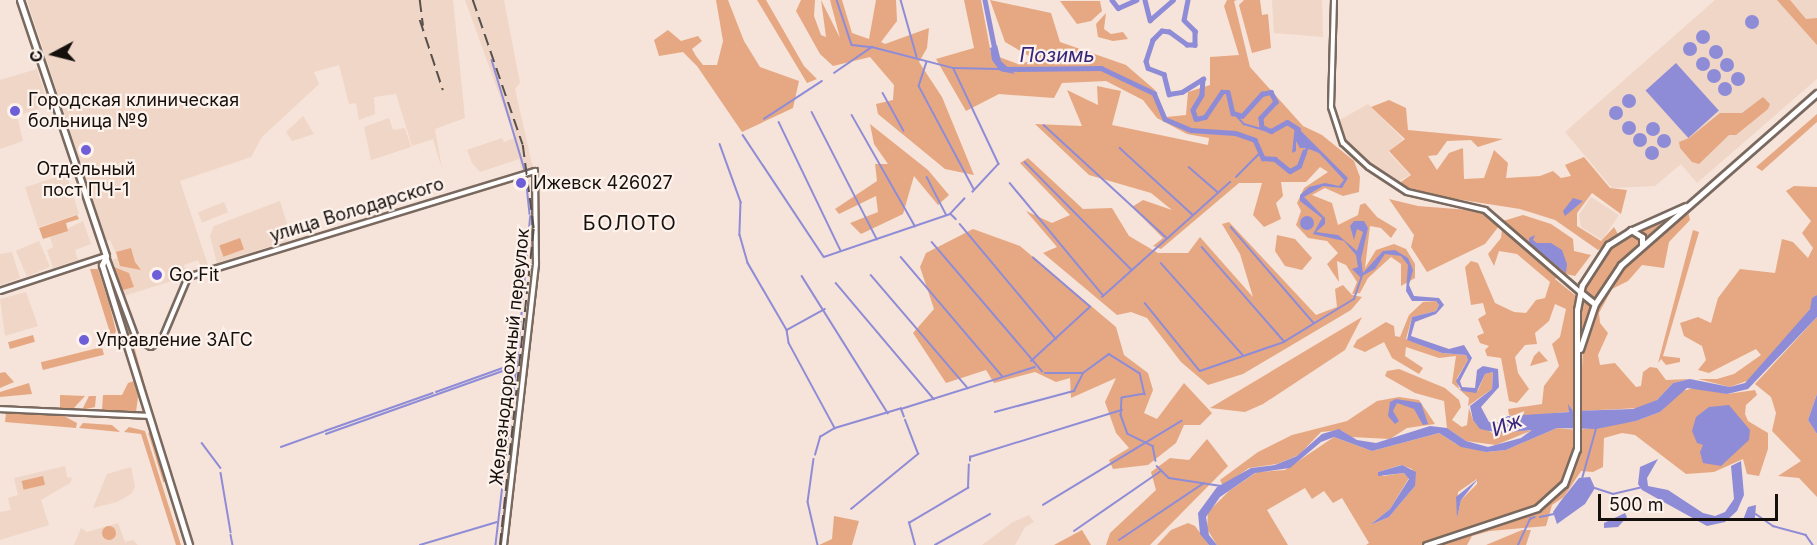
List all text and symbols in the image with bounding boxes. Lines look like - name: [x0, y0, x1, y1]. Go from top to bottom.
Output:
- north arrow: [24, 24, 84, 84]
- water label: Позимь: [1019, 43, 1095, 67]
- text: С: [25, 49, 47, 63]
- place label: Городская клиническая больница №9: [28, 90, 239, 132]
- marker: Городская клиническая больница №9: [6, 102, 24, 120]
- marker: Отдельный пост ПЧ-1: [79, 143, 93, 157]
- place label: Отдельный пост ПЧ-1: [37, 159, 135, 201]
- place label: Ижевск 426027: [533, 172, 673, 194]
- street label: улица Володарского: [267, 173, 447, 247]
- marker: Ижевск 426027: [514, 176, 528, 190]
- district label: БОЛОТО: [583, 211, 677, 235]
- street label: Железнодорожный переулок: [486, 227, 534, 487]
- place label: Go Fit: [169, 264, 219, 286]
- marker: Go Fit: [150, 268, 164, 282]
- place label: Управление ЗАГС: [96, 329, 253, 351]
- marker: Управление ЗАГС: [77, 333, 91, 347]
- water label: Иж: [1488, 408, 1526, 442]
- scale bar: [1601, 482, 1781, 520]
- text: 500 m: [1609, 494, 1663, 515]

